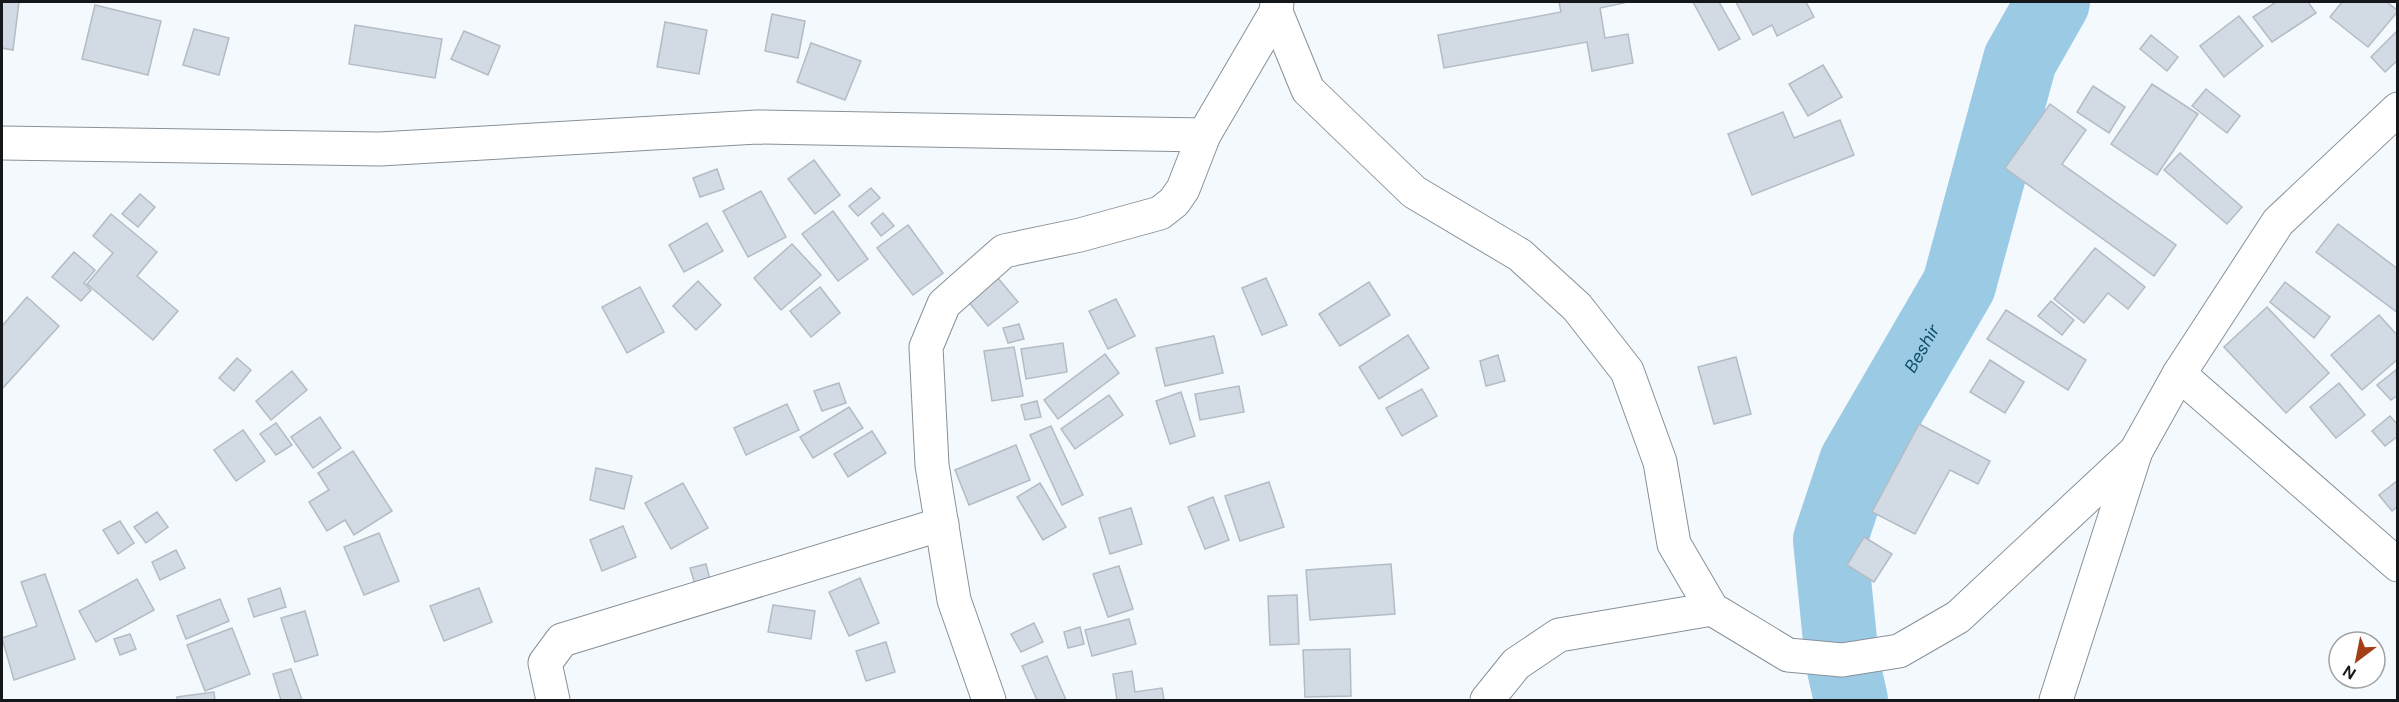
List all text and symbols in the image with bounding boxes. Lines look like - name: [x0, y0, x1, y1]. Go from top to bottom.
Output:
- water label: Beshir: [1899, 319, 1946, 377]
- north arrow: [2327, 630, 2387, 690]
- text: N: [2339, 660, 2360, 684]

